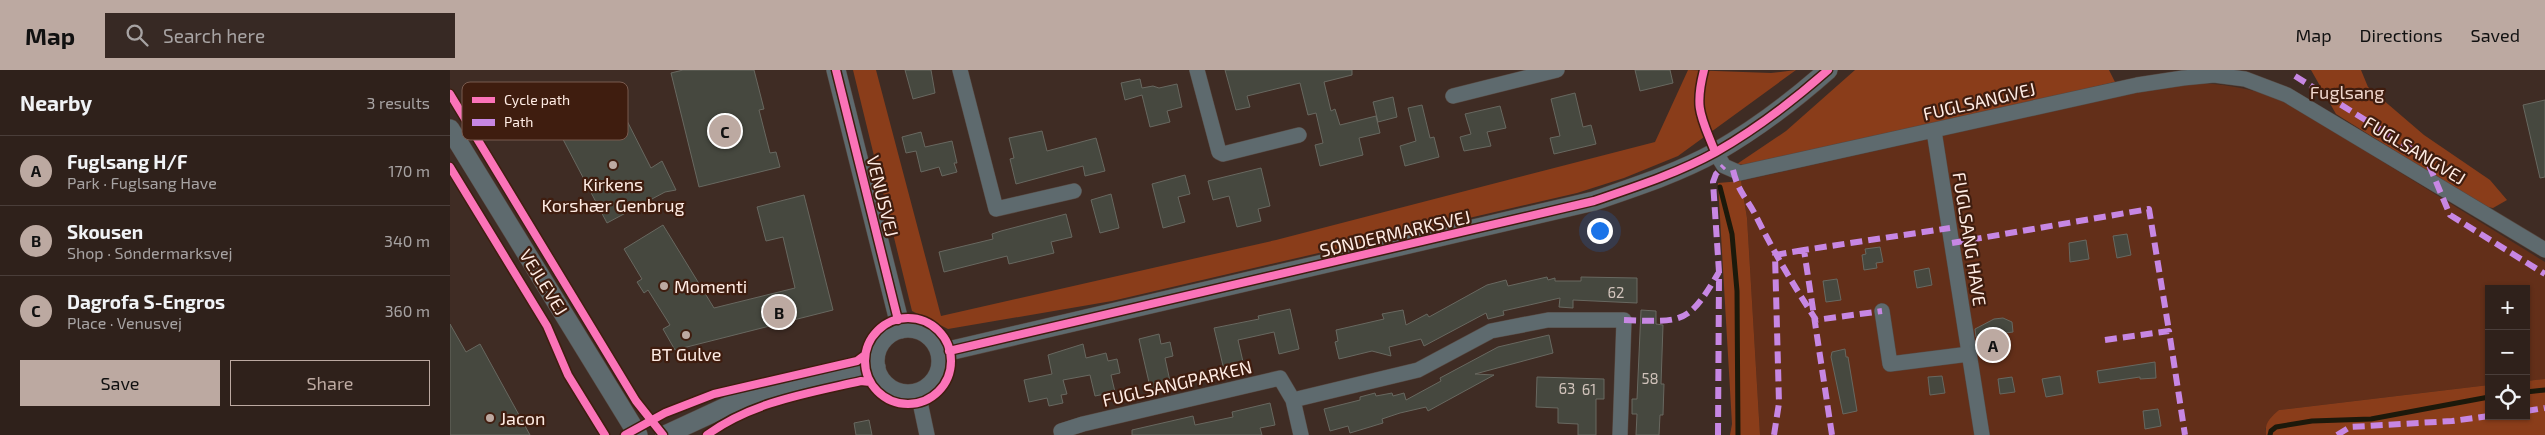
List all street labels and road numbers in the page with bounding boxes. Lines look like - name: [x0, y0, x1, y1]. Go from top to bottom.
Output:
- street label: FUGLSANGVEJ: [1921, 77, 2037, 125]
- street label: FUGLSANGVEJ: [2360, 111, 2470, 189]
- street label: VENUSVEJ: [862, 153, 904, 239]
- street label: FUGLSANG HAVE: [1949, 171, 1991, 307]
- street label: SØNDERMARKSVEJ: [1318, 205, 1472, 261]
- street label: VEJLEVEJ: [515, 245, 573, 319]
- street label: FUGLSANGPARKEN: [1100, 355, 1254, 411]

